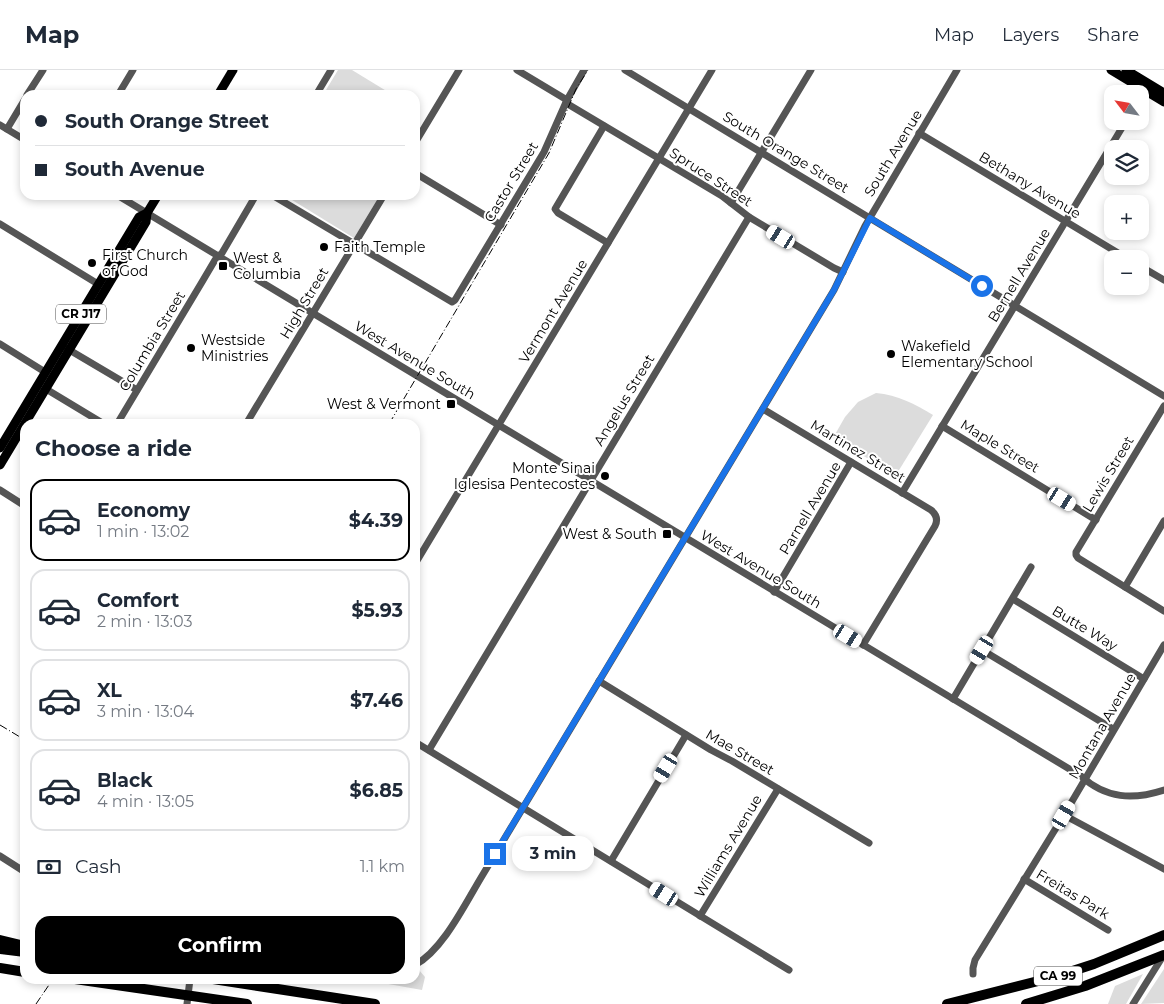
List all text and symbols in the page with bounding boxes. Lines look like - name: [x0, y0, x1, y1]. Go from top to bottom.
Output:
- text: Map: [25, 20, 79, 49]
- text: Map: [934, 24, 974, 46]
- text: Layers: [1002, 24, 1059, 46]
- text: Share: [1087, 24, 1139, 46]
- north arrow: [1104, 85, 1149, 130]
- map controls: [1104, 85, 1149, 295]
- street label: South Avenue: [860, 106, 926, 200]
- street label: South Orange Street: [720, 107, 853, 197]
- text: South Orange Street: [65, 110, 269, 133]
- street label: Castor Street: [480, 138, 542, 226]
- button: layers: [1104, 140, 1149, 185]
- street label: Spruce Street: [666, 143, 756, 211]
- street label: Bethany Avenue: [976, 147, 1084, 223]
- text: South Avenue: [65, 158, 205, 181]
- button: +: [1104, 195, 1149, 240]
- car: [764, 223, 797, 251]
- street label: Bernell Avenue: [984, 225, 1054, 325]
- place label: Faith Temple: [334, 238, 426, 256]
- marker: Faith Temple: [318, 241, 330, 253]
- place label: First Church of God: [102, 246, 188, 280]
- place label: West & Columbia: [233, 249, 301, 283]
- button: −: [1104, 250, 1149, 295]
- street label: Vermont Avenue: [515, 256, 591, 366]
- marker: First Church of God: [86, 257, 98, 269]
- marker: West & Columbia: [217, 260, 229, 272]
- street label: High Street: [276, 264, 333, 342]
- route start: [971, 275, 993, 297]
- street label: Columbia Street: [115, 287, 189, 394]
- road number: CR J17: [56, 304, 106, 323]
- street label: West Avenue South: [351, 317, 479, 403]
- place label: Westside Ministries: [201, 331, 269, 365]
- place label: Wakefield Elementary School: [901, 337, 1033, 371]
- marker: Westside Ministries: [185, 342, 197, 354]
- marker: Wakefield Elementary School: [885, 348, 897, 360]
- street label: Angelus Street: [590, 351, 659, 449]
- place label: West & Vermont: [327, 395, 441, 413]
- marker: West & Vermont: [445, 398, 457, 410]
- street label: Martinez Street: [807, 415, 909, 487]
- street label: Maple Street: [957, 415, 1043, 477]
- street label: Lewis Street: [1078, 433, 1138, 515]
- text: Choose a ride: [35, 435, 192, 462]
- street label: Parnell Avenue: [775, 458, 845, 558]
- place label: Monte Sinai Iglesisa Pentecostes: [454, 459, 595, 493]
- marker: Monte Sinai Iglesisa Pentecostes: [599, 470, 611, 482]
- car: [1045, 485, 1078, 513]
- icon: car: [37, 498, 82, 543]
- text: Economy: [97, 499, 190, 522]
- text: $4.39: [349, 509, 403, 532]
- text: 1 min · 13:02: [97, 522, 189, 541]
- place label: West & South: [563, 525, 657, 543]
- street label: West Avenue South: [697, 526, 825, 612]
- marker: West & South: [661, 528, 673, 540]
- icon: car: [37, 588, 82, 633]
- text: Comfort: [97, 589, 179, 612]
- text: $5.93: [351, 599, 403, 622]
- street label: Butte Way: [1049, 601, 1121, 655]
- text: 2 min · 13:03: [97, 612, 192, 631]
- car: [831, 622, 864, 650]
- car: [967, 633, 996, 667]
- street label: Montana Avenue: [1064, 670, 1140, 782]
- icon: car: [37, 678, 82, 723]
- text: XL: [97, 679, 122, 702]
- text: $7.46: [350, 689, 403, 712]
- text: 3 min · 13:04: [97, 702, 194, 721]
- street label: Mae Street: [703, 725, 778, 779]
- car: [651, 751, 680, 785]
- icon: car: [37, 768, 82, 813]
- text: Black: [97, 769, 153, 792]
- text: $6.85: [350, 779, 403, 802]
- street label: Williams Avenue: [690, 791, 766, 901]
- text: 4 min · 13:05: [97, 792, 194, 811]
- car: [1050, 798, 1077, 832]
- callout: 3 min: [512, 836, 595, 872]
- route end: [484, 843, 506, 865]
- text: 3 min: [530, 844, 576, 863]
- icon: cash: [35, 853, 63, 881]
- text: Cash: [75, 855, 122, 878]
- text: 1.1 km: [360, 857, 405, 876]
- street label: Freitas Park: [1033, 865, 1113, 923]
- car: [647, 880, 680, 908]
- button: Confirm: [35, 916, 405, 974]
- road number: CA 99: [1034, 966, 1082, 986]

